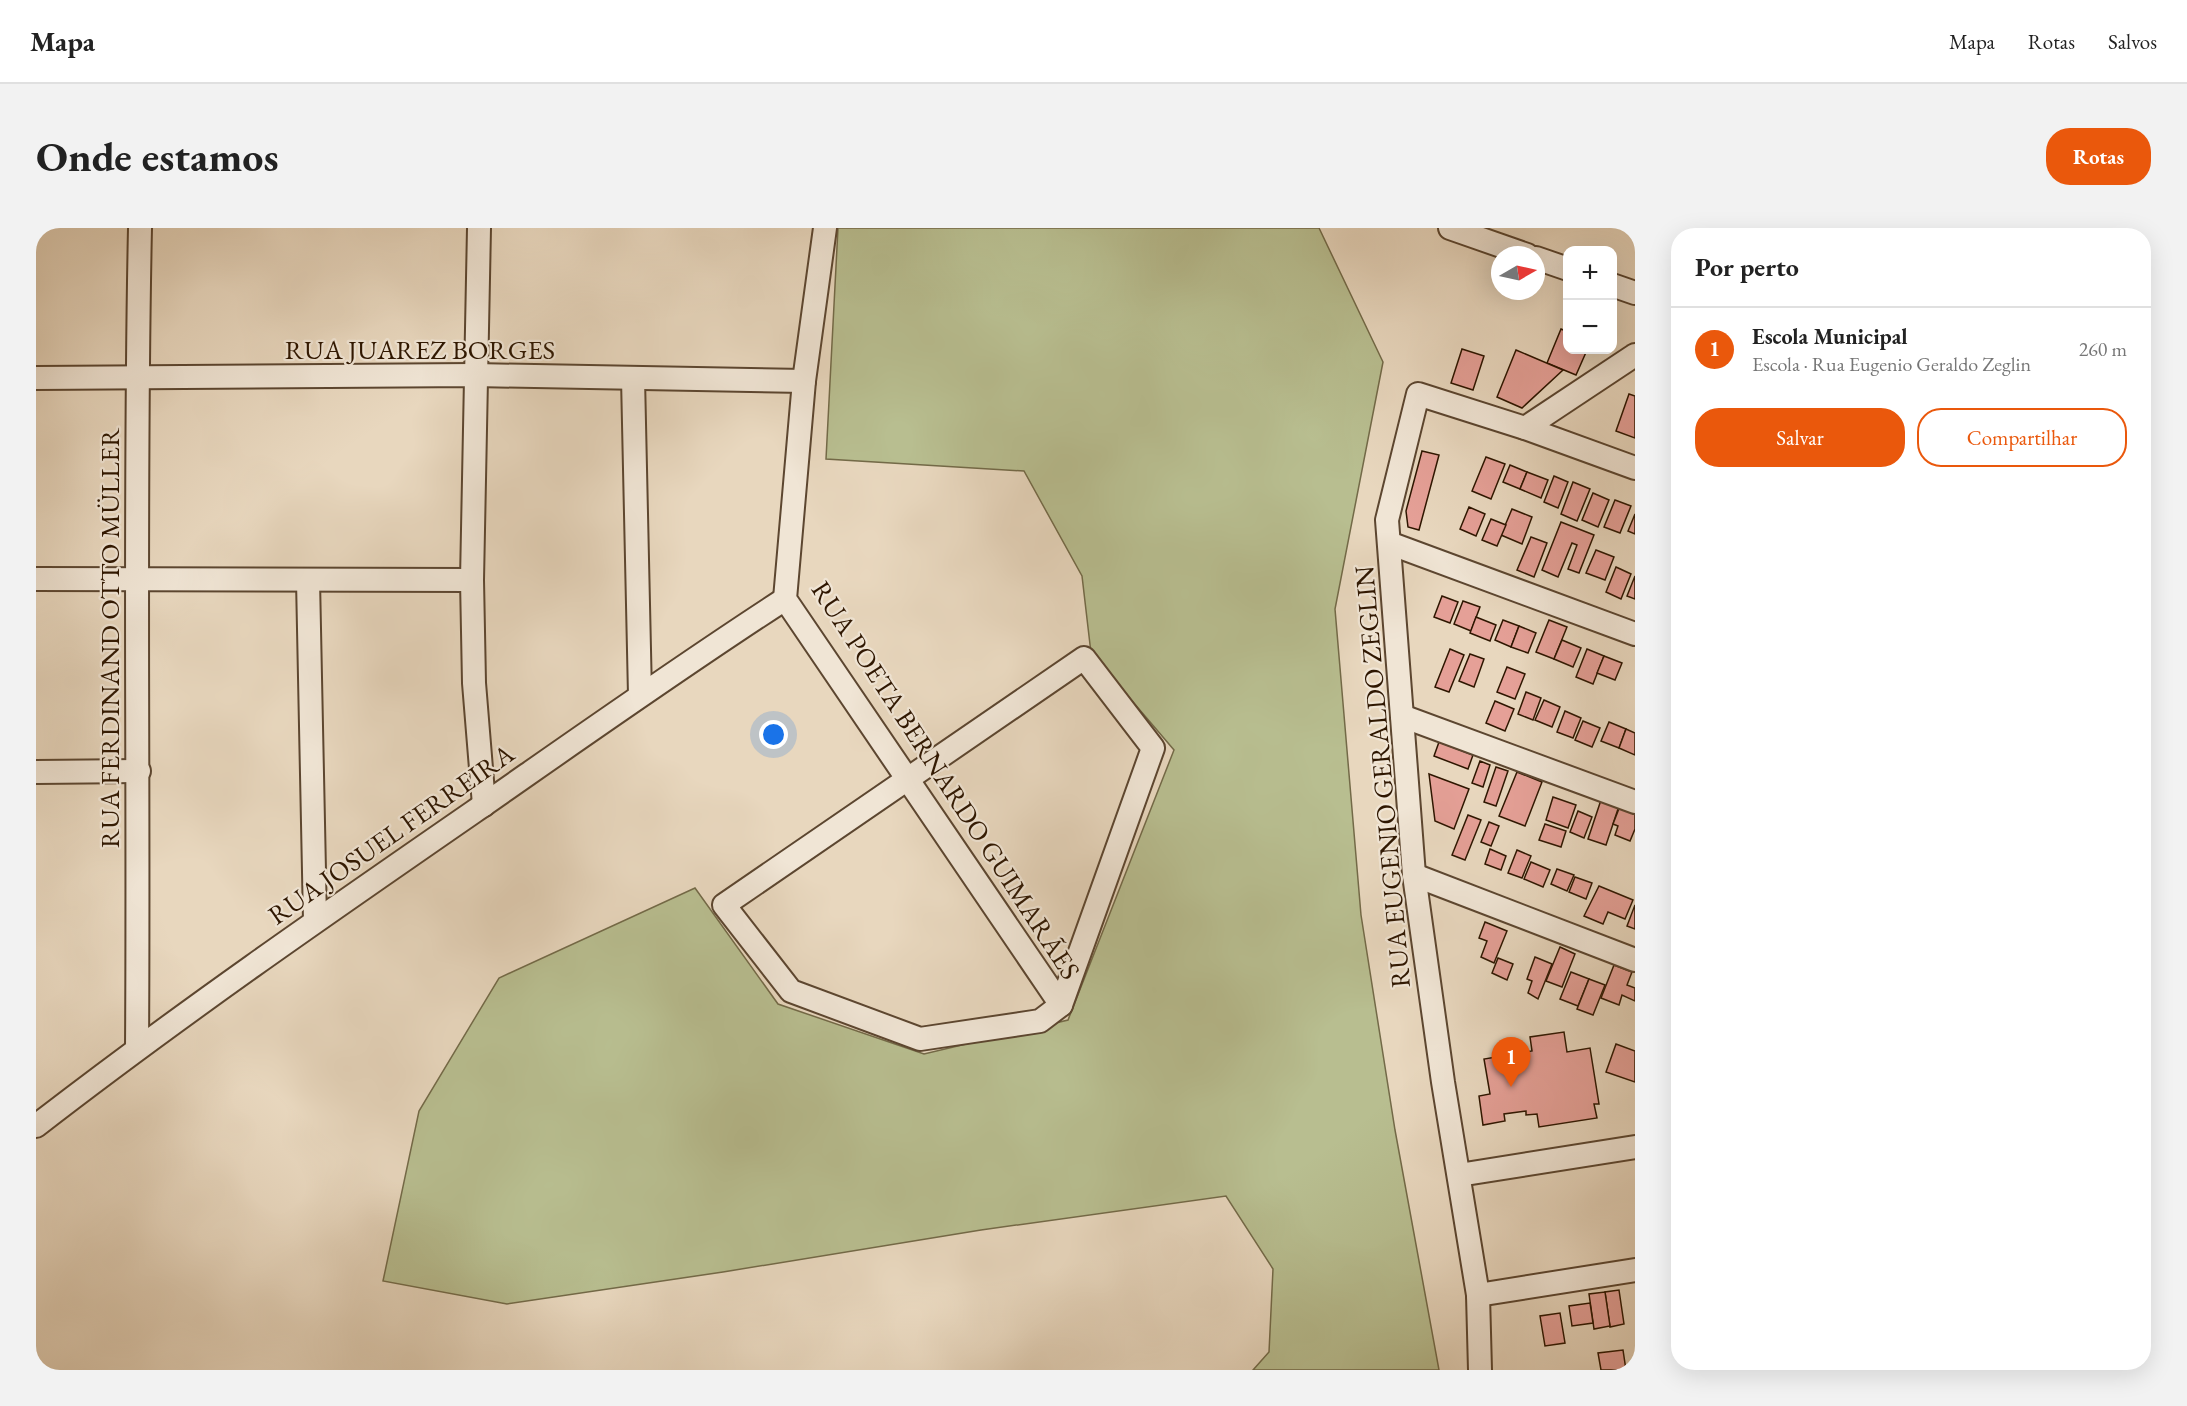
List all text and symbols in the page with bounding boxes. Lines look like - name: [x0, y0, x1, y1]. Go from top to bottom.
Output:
- text: Mapa: [30, 23, 95, 59]
- text: Mapa: [1949, 28, 1995, 55]
- text: Rotas: [2028, 28, 2075, 55]
- text: Salvos: [2108, 28, 2157, 55]
- button: Rotas: [2046, 128, 2151, 185]
- text: Onde estamos: [36, 129, 279, 184]
- north arrow: [1491, 246, 1545, 300]
- map controls: [1563, 246, 1617, 354]
- button: +: [1563, 246, 1617, 300]
- text: Por perto: [1695, 250, 1799, 284]
- button: −: [1563, 300, 1617, 354]
- text: Escola Municipal: [1752, 322, 1908, 351]
- street label: RUA JUAREZ BORGES: [285, 332, 555, 367]
- text: 1: [1709, 336, 1720, 362]
- text: 260 m: [2079, 336, 2127, 362]
- text: Escola · Rua Eugenio Geraldo Zeglin: [1752, 351, 2031, 377]
- button: Salvar: [1695, 408, 1905, 467]
- button: Compartilhar: [1917, 408, 2127, 467]
- street label: RUA FERDINAND OTTO MÜLLER: [92, 427, 127, 848]
- street label: RUA EUGENIO GERALDO ZEGLIN: [1346, 564, 1418, 989]
- street label: RUA POETA BERNARDO GUIMARÃES: [804, 574, 1088, 986]
- your location: [759, 720, 788, 749]
- street label: RUA JOSUEL FERREIRA: [261, 735, 521, 932]
- pin: 1: [1492, 1038, 1530, 1087]

